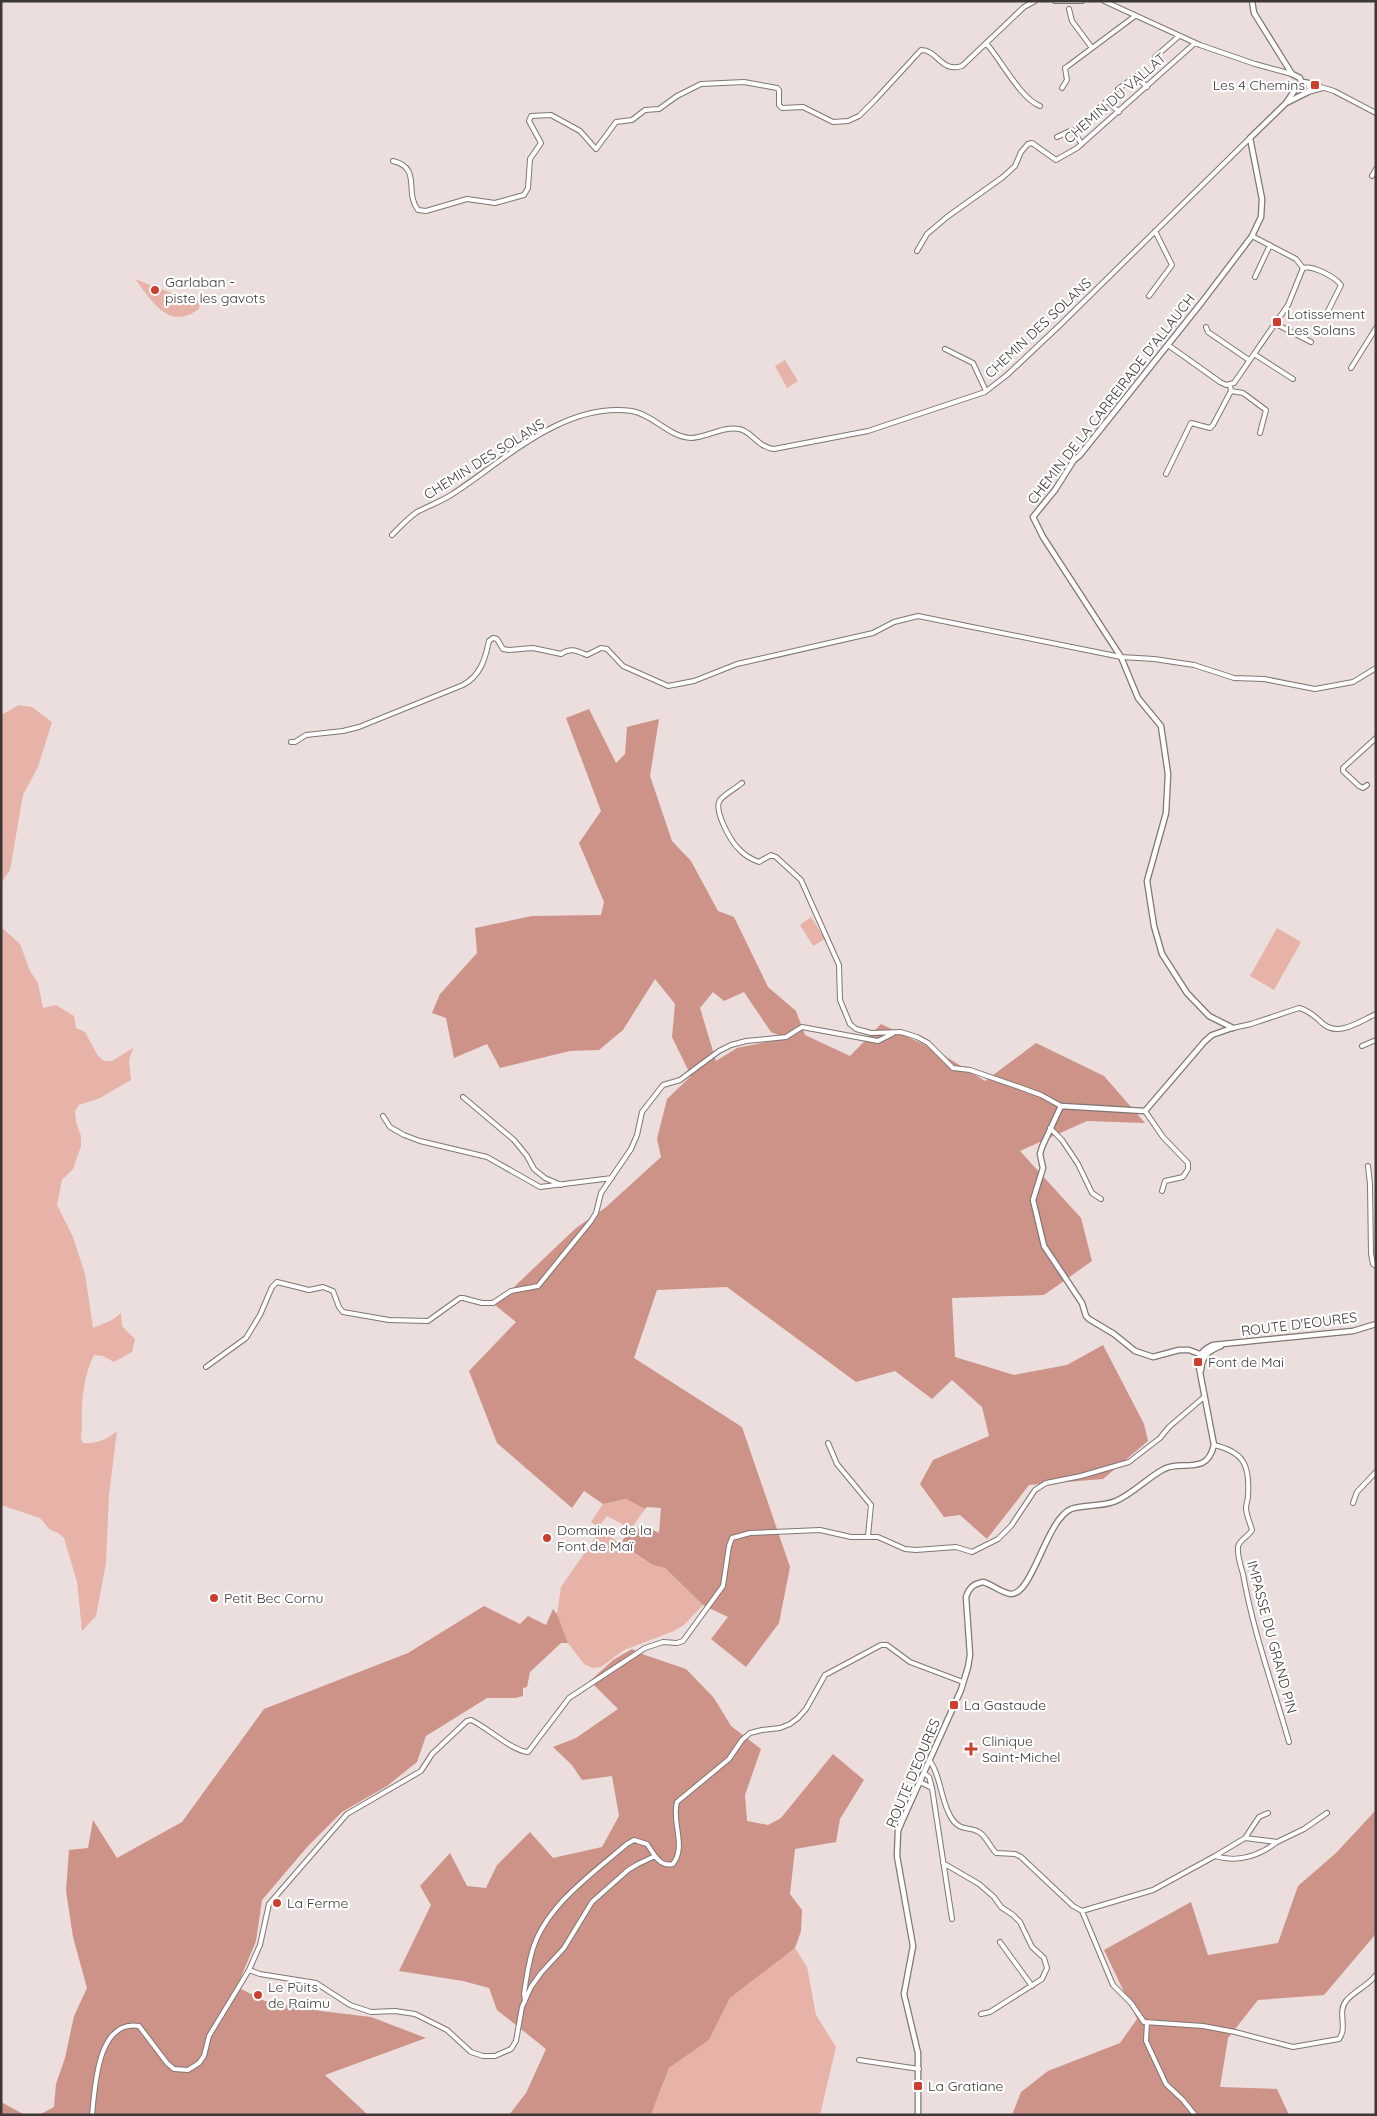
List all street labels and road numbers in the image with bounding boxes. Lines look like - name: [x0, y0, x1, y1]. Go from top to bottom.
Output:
- street label: CHEMIN DU VALLAT: [1060, 49, 1170, 147]
- street label: CHEMIN DES SOLANS: [981, 274, 1095, 382]
- street label: CHEMIN DE LA CARREIRADE D'ALLAUCH: [1023, 290, 1199, 508]
- street label: CHEMIN DES SOLANS: [420, 414, 548, 503]
- street label: ROUTE D'EOURES: [1240, 1308, 1358, 1340]
- street label: IMPASSE DU GRAND PIN: [1243, 1559, 1301, 1715]
- street label: ROUTE D'EOURES: [882, 1716, 944, 1830]

